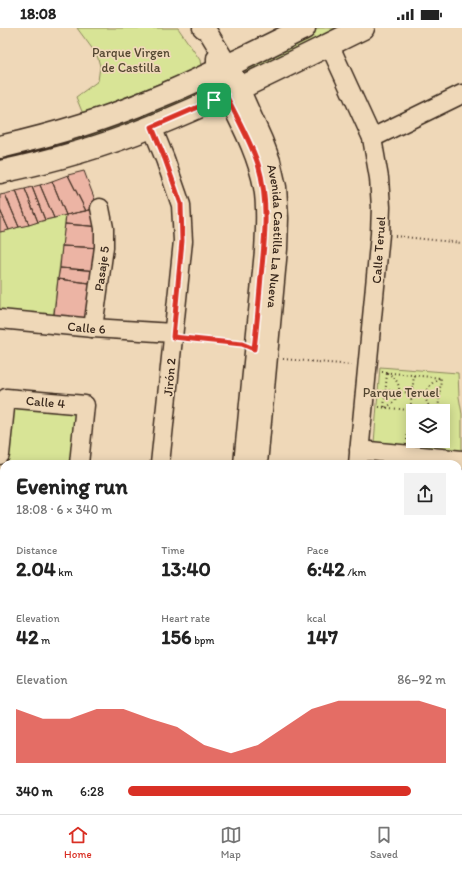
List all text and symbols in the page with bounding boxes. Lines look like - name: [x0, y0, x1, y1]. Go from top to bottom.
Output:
- text: 18:08: [20, 5, 56, 23]
- park label: Parque Virgen de Castilla: [92, 45, 170, 75]
- pin: [197, 83, 231, 117]
- icon: arrive: [203, 89, 225, 111]
- street label: Avenida Castilla La Nueva: [264, 163, 286, 309]
- street label: Calle Teruel: [369, 216, 388, 284]
- street label: Pasaje 5: [91, 245, 112, 292]
- street label: Calle 6: [67, 319, 106, 337]
- street label: Jirón 2: [160, 357, 179, 397]
- park label: Parque Teruel: [363, 385, 439, 400]
- street label: Calle 4: [25, 393, 66, 411]
- map controls: [406, 404, 450, 448]
- button: layers: [406, 404, 450, 448]
- text: Evening run: [16, 473, 128, 500]
- button: share: [404, 473, 446, 515]
- text: 18:08 · 6 × 340 m: [16, 502, 112, 517]
- text: Distance: [16, 544, 57, 557]
- text: Time: [161, 544, 185, 557]
- text: Pace: [307, 544, 329, 557]
- text: 2.04: [16, 557, 56, 581]
- text: 13:40: [161, 557, 211, 581]
- text: 6:42: [307, 557, 345, 581]
- text: km: [56, 566, 73, 579]
- text: /km: [345, 566, 366, 579]
- text: Elevation: [16, 612, 60, 625]
- text: Heart rate: [161, 612, 210, 625]
- text: kcal: [307, 612, 326, 625]
- text: 42: [16, 625, 39, 649]
- text: 156: [161, 625, 192, 649]
- text: 147: [307, 625, 338, 649]
- text: m: [39, 634, 50, 647]
- text: bpm: [192, 634, 215, 647]
- text: Elevation: [16, 672, 68, 687]
- text: 86–92 m: [397, 672, 446, 687]
- text: 340 m: [16, 784, 53, 799]
- text: 6:28: [80, 784, 104, 799]
- tab: Home: [64, 824, 92, 861]
- tab: Map: [220, 824, 242, 861]
- tab: Saved: [370, 824, 398, 861]

